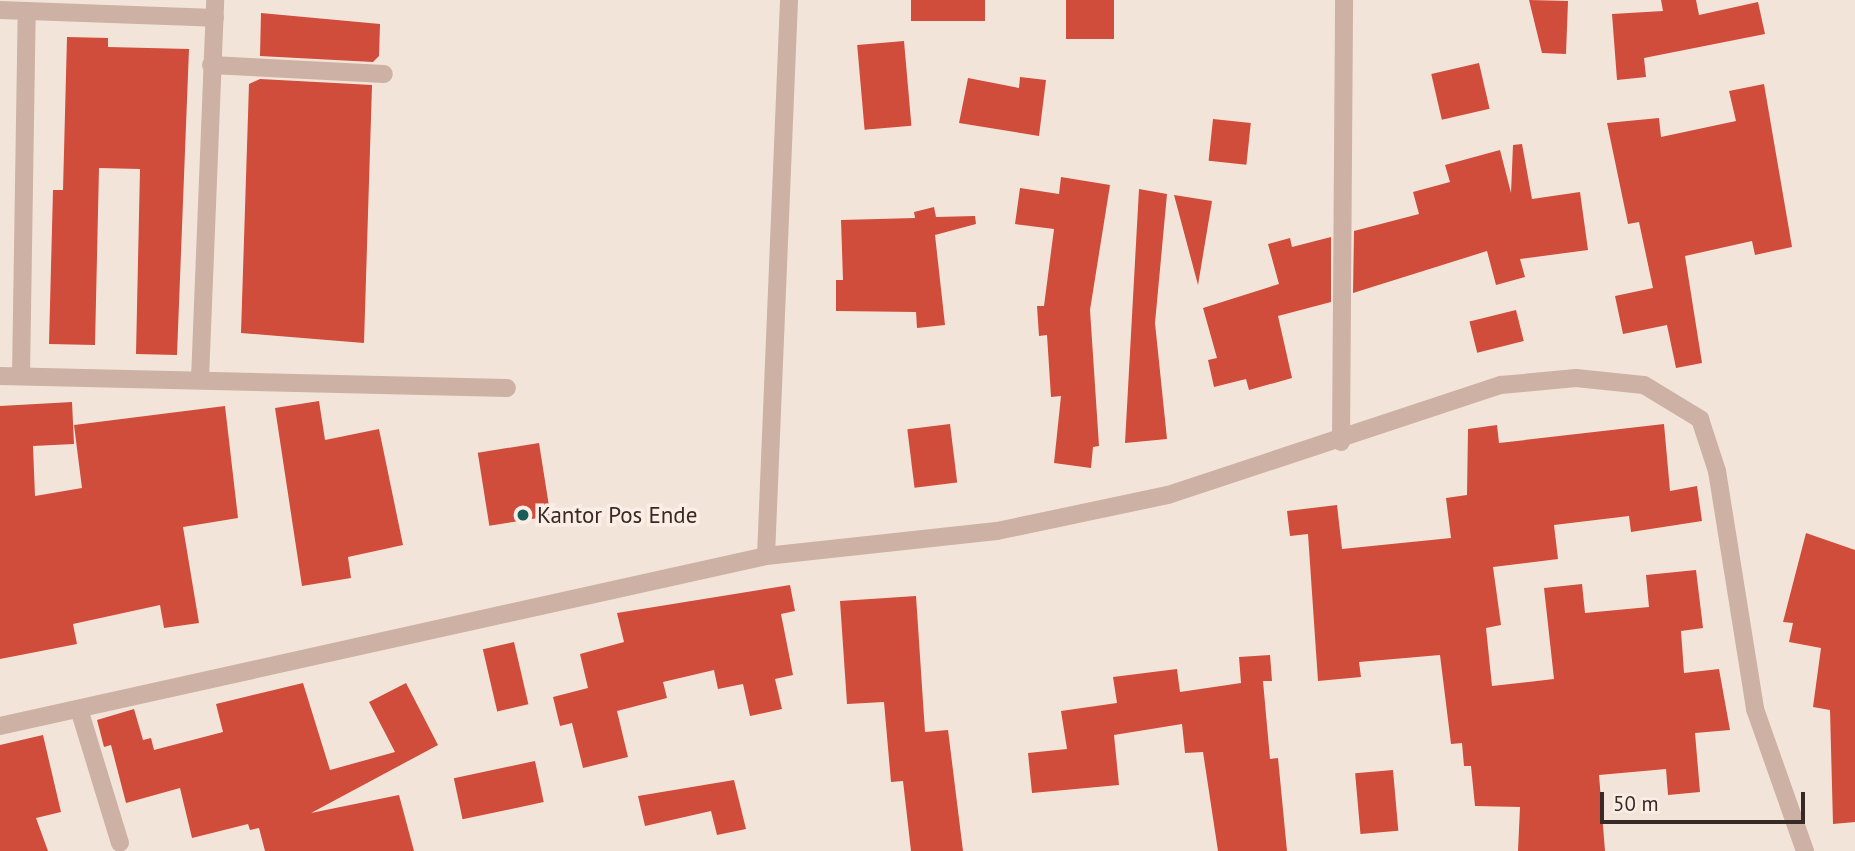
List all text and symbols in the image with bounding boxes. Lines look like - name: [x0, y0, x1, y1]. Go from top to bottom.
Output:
- place label: Kantor Pos Ende: [537, 501, 697, 529]
- marker: Kantor Pos Ende: [515, 507, 531, 523]
- scale bar: [1603, 778, 1808, 822]
- text: 50 m: [1613, 790, 1659, 817]

